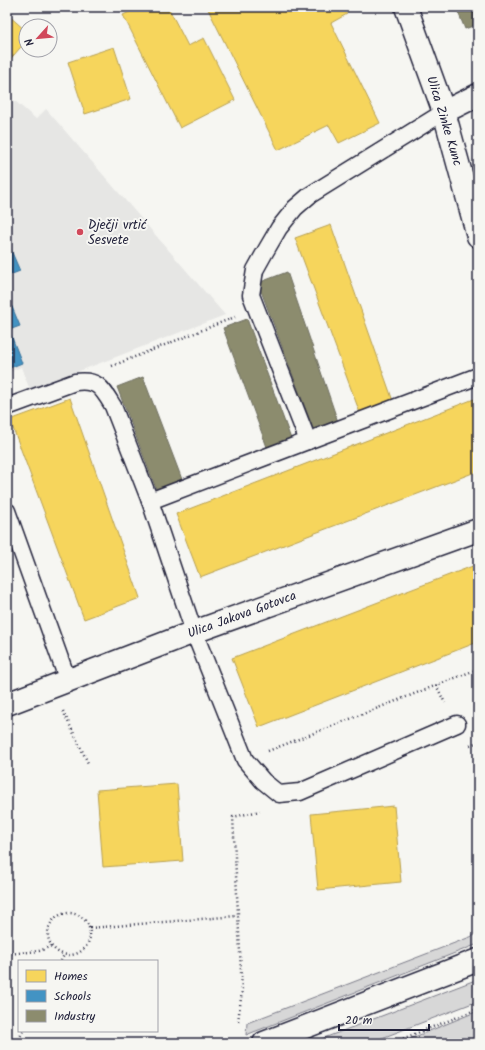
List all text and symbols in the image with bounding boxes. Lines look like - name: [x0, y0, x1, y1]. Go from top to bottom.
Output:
- north arrow: [18, 18, 58, 58]
- text: N: [20, 35, 40, 49]
- street label: Ulica Zinke Kunc: [420, 73, 468, 169]
- place label: Dječji vrtić Sesvete: [88, 215, 148, 251]
- marker: Dječji vrtić Sesvete: [75, 227, 85, 237]
- street label: Ulica Jakova Gotovca: [185, 586, 299, 644]
- legend: [18, 960, 158, 1032]
- text: Homes: [54, 967, 88, 986]
- text: Schools: [54, 987, 91, 1006]
- scale bar: [339, 1006, 429, 1032]
- text: Industry: [54, 1007, 96, 1026]
- text: 20 m: [345, 1011, 373, 1030]

